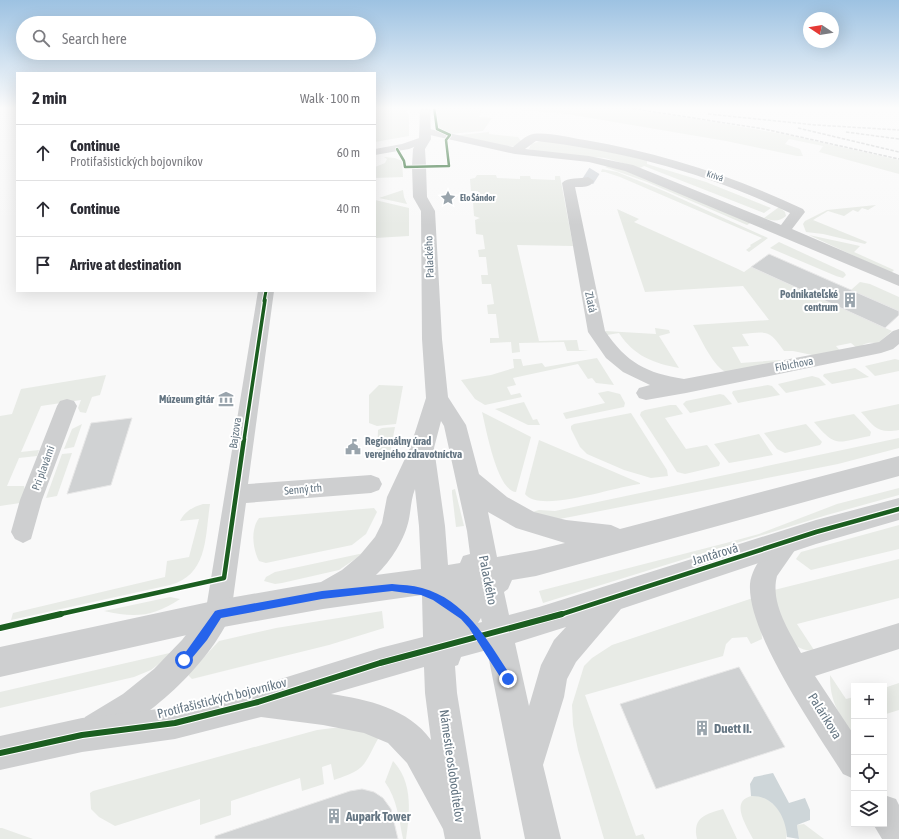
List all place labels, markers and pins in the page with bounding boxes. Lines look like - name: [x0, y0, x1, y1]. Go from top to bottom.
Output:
- place icon: Elo Šándor: [439, 189, 457, 207]
- place label: Elo Šándor: [460, 193, 495, 203]
- place label: Podnikateľské centrum: [780, 288, 838, 313]
- building icon: Podnikateľské centrum: [841, 291, 859, 309]
- museum icon: Múzeum gitár: [217, 390, 235, 408]
- place label: Múzeum gitár: [159, 393, 215, 405]
- place label: Regionálny úrad verejného zdravotníctva: [365, 435, 462, 460]
- public building icon: Regionálny úrad verejného zdravotníctva: [344, 438, 362, 456]
- building icon: Duett II.: [693, 719, 711, 737]
- place label: Duett II.: [714, 721, 752, 736]
- building icon: Aupark Tower: [325, 807, 343, 825]
- place label: Aupark Tower: [345, 809, 412, 824]

